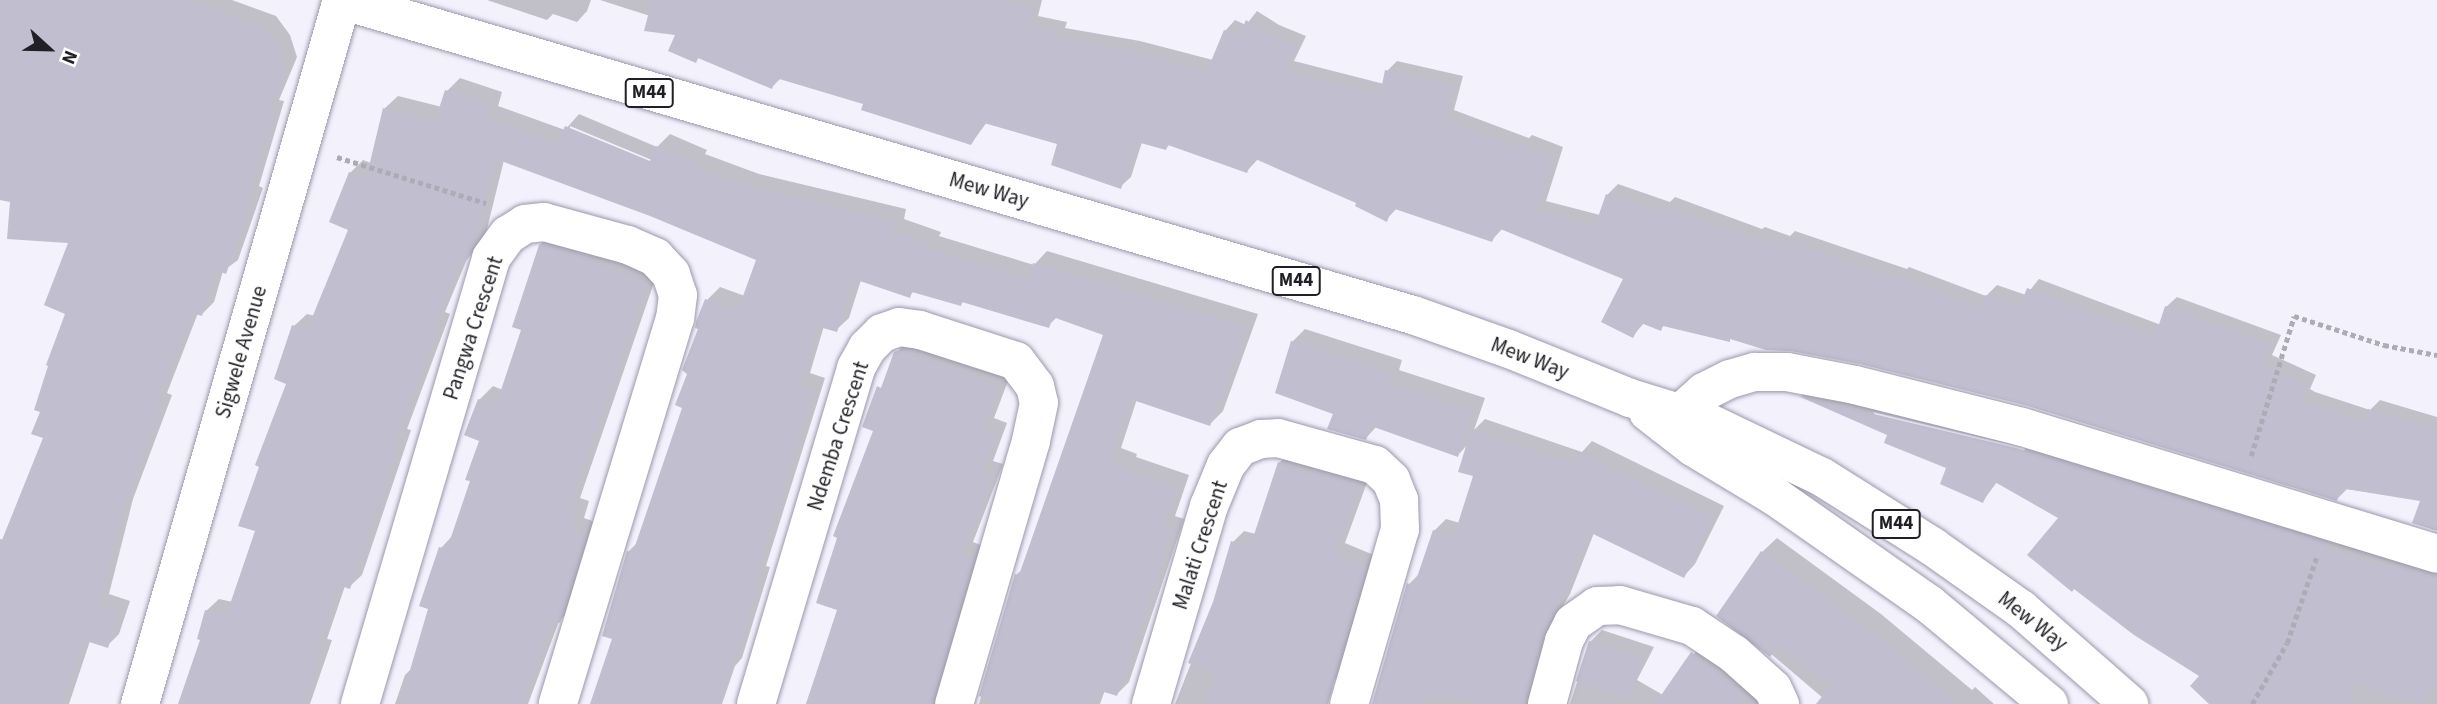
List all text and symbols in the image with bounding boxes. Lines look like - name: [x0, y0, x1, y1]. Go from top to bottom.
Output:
- north arrow: [14, 14, 84, 84]
- text: N: [54, 46, 84, 68]
- road number: M44: [624, 78, 674, 108]
- street label: Mew Way: [946, 167, 1032, 213]
- street label: Pangwa Crescent: [438, 253, 508, 403]
- road number: M44: [1272, 266, 1320, 296]
- street label: Sigwele Avenue: [210, 283, 272, 421]
- street label: Mew Way: [1487, 332, 1573, 384]
- street label: Ndemba Crescent: [802, 358, 874, 514]
- street label: Malati Crescent: [1167, 477, 1233, 613]
- road number: M44: [1871, 509, 1920, 540]
- street label: Mew Way: [1993, 586, 2073, 656]

